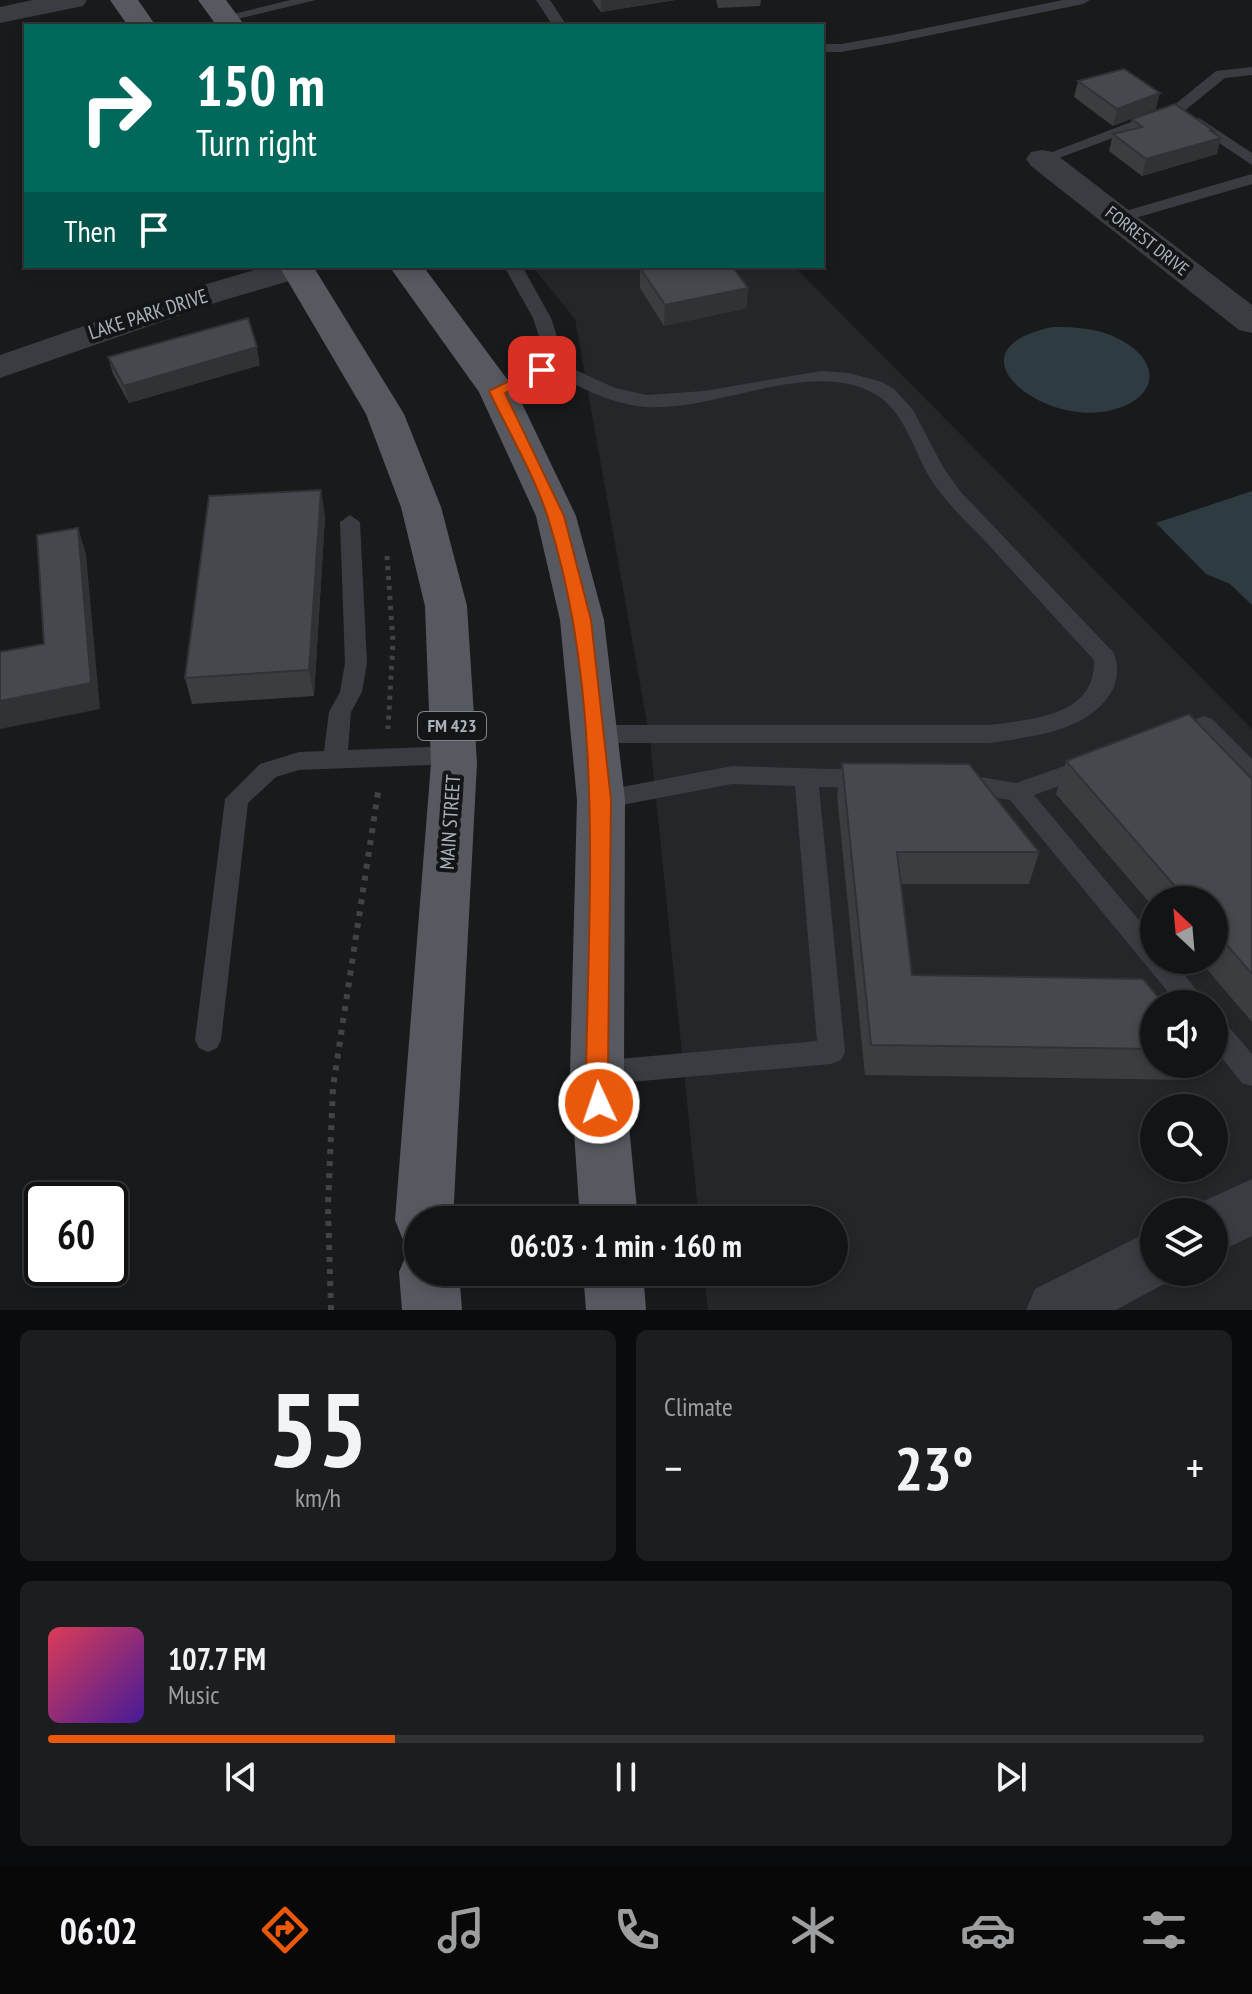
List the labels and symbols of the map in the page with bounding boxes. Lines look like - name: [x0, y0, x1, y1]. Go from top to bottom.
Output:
- street label: FORREST DRIVE: [1101, 201, 1194, 280]
- street label: LAKE PARK DRIVE: [85, 283, 211, 345]
- pin: [508, 336, 576, 404]
- road number: FM 423: [418, 712, 486, 740]
- street label: MAIN STREET: [434, 774, 466, 870]
- north arrow: [1140, 886, 1228, 974]
- position arrow: [557, 1061, 641, 1145]
- speed limit sign: 60: [24, 1182, 128, 1286]

